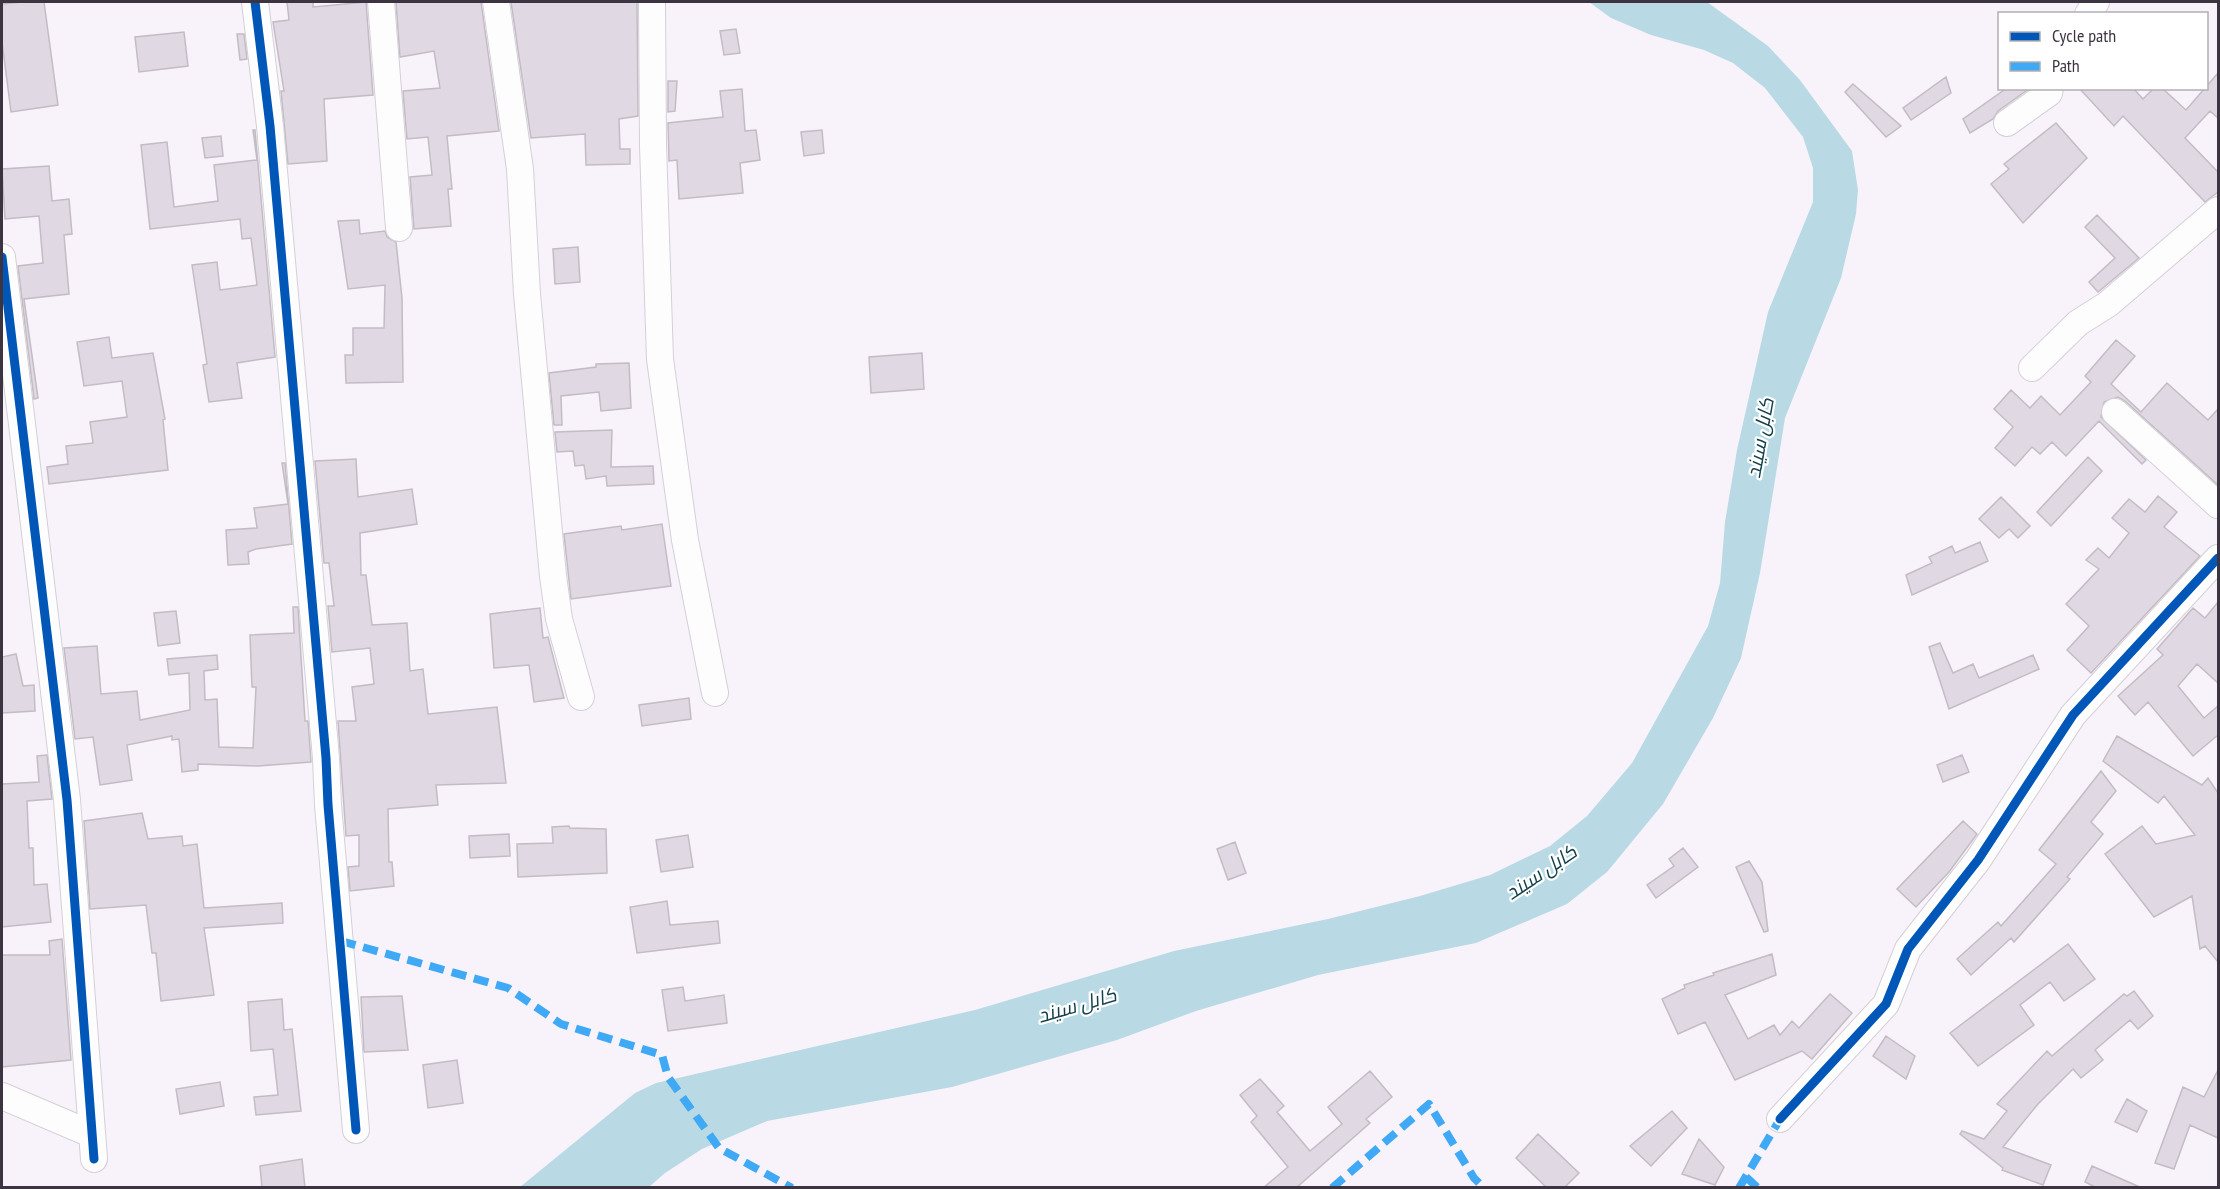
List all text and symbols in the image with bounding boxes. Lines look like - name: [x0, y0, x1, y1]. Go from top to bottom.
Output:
- legend: [1998, 12, 2208, 90]
- text: Cycle path: [2052, 24, 2116, 47]
- text: Path: [2052, 54, 2080, 77]
- water label: کابل سيند: [1740, 395, 1780, 480]
- water label: کابل سيند: [1500, 838, 1582, 905]
- water label: کابل سيند: [1035, 981, 1120, 1029]

